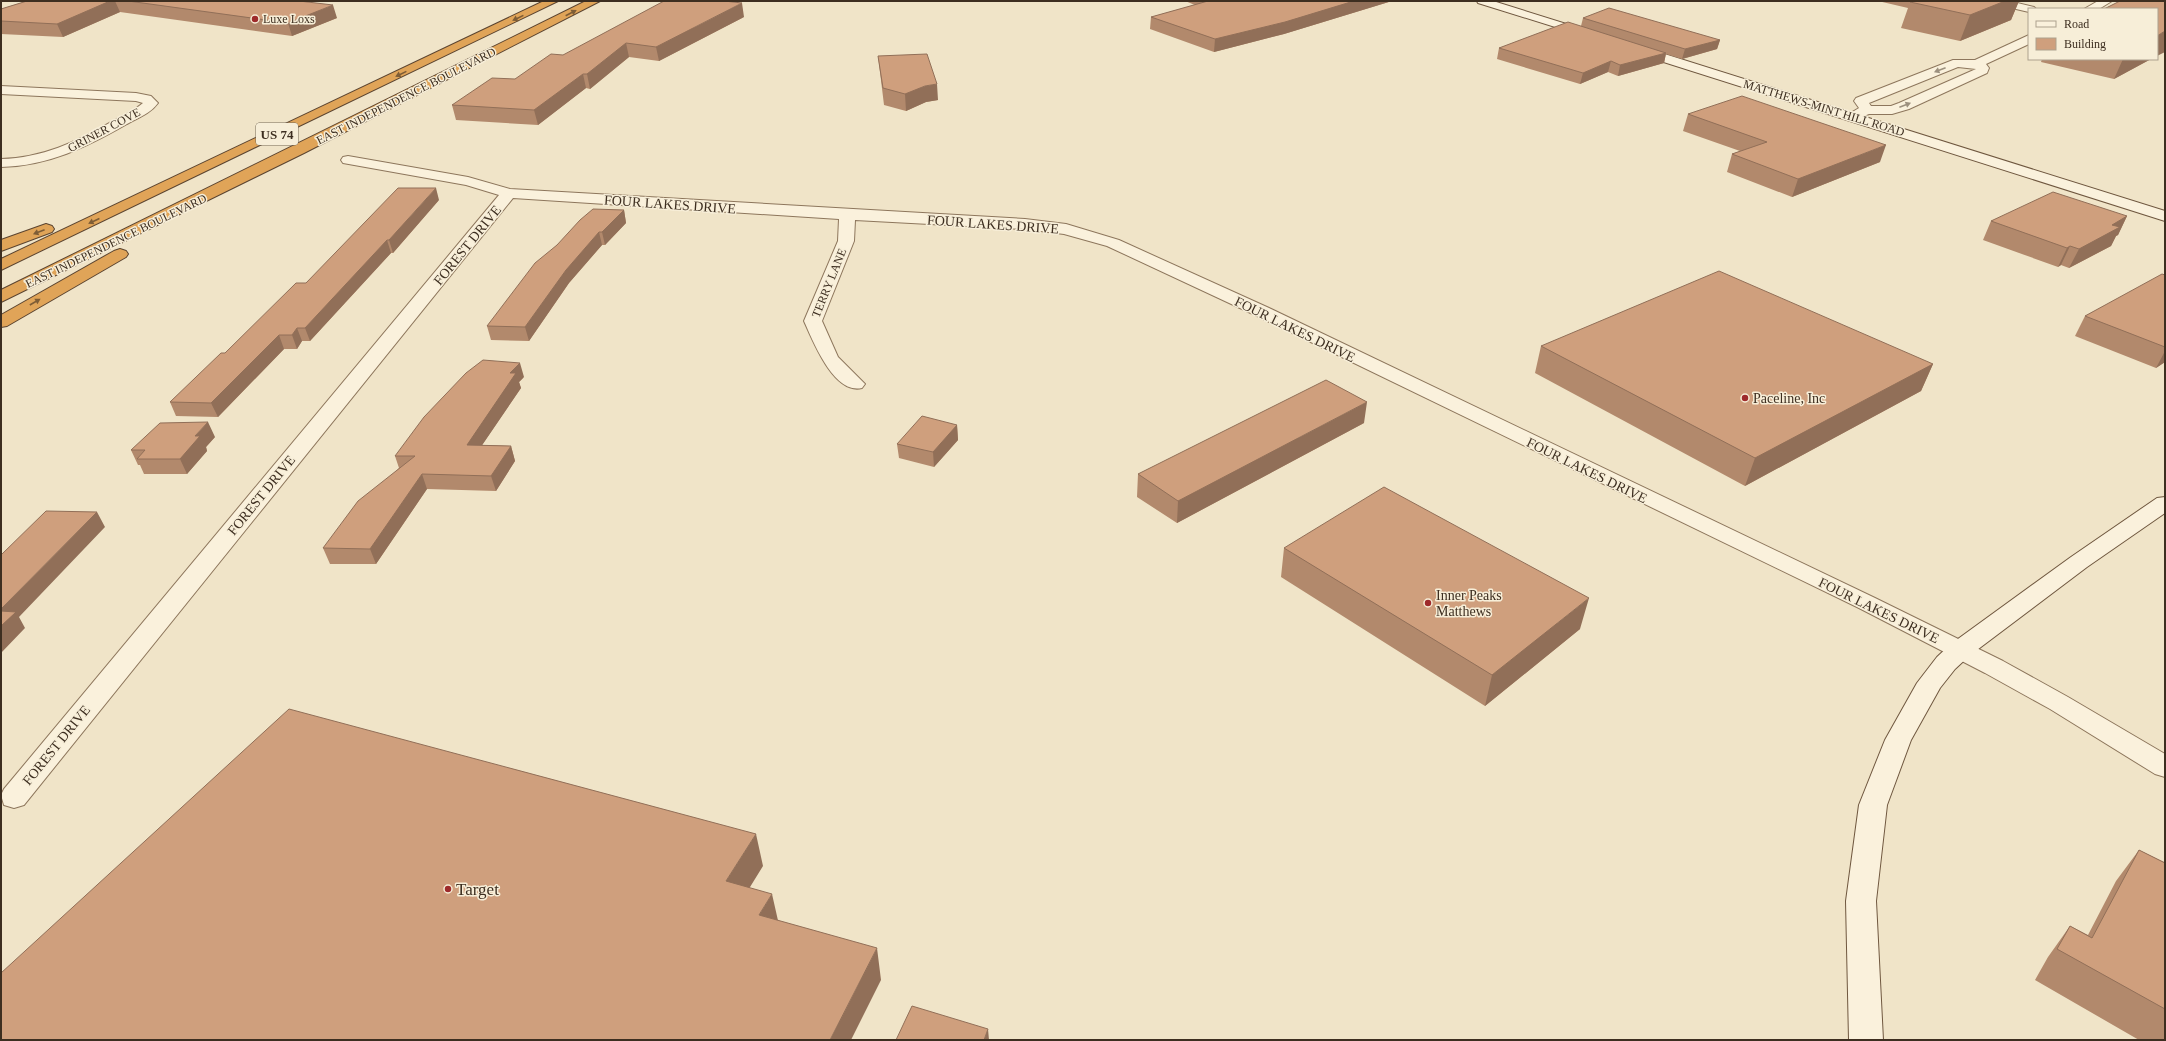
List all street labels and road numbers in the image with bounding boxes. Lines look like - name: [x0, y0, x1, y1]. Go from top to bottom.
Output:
- street label: EAST INDEPENDENCE BOULEVARD: [314, 44, 498, 148]
- street label: MATTHEWS-MINT HILL ROAD: [1742, 77, 1907, 139]
- street label: GRINER COVE: [65, 105, 143, 155]
- road number: US 74: [256, 123, 298, 145]
- street label: EAST INDEPENDENCE BOULEVARD: [23, 191, 209, 291]
- street label: FOUR LAKES DRIVE: [603, 192, 736, 217]
- street label: FOREST DRIVE: [431, 202, 504, 288]
- street label: FOUR LAKES DRIVE: [926, 212, 1059, 237]
- street label: TERRY LANE: [809, 246, 849, 320]
- street label: FOUR LAKES DRIVE: [1232, 294, 1357, 365]
- street label: FOUR LAKES DRIVE: [1524, 435, 1649, 506]
- street label: FOREST DRIVE: [225, 452, 298, 538]
- street label: FOUR LAKES DRIVE: [1816, 575, 1941, 646]
- street label: FOREST DRIVE: [20, 702, 93, 788]

